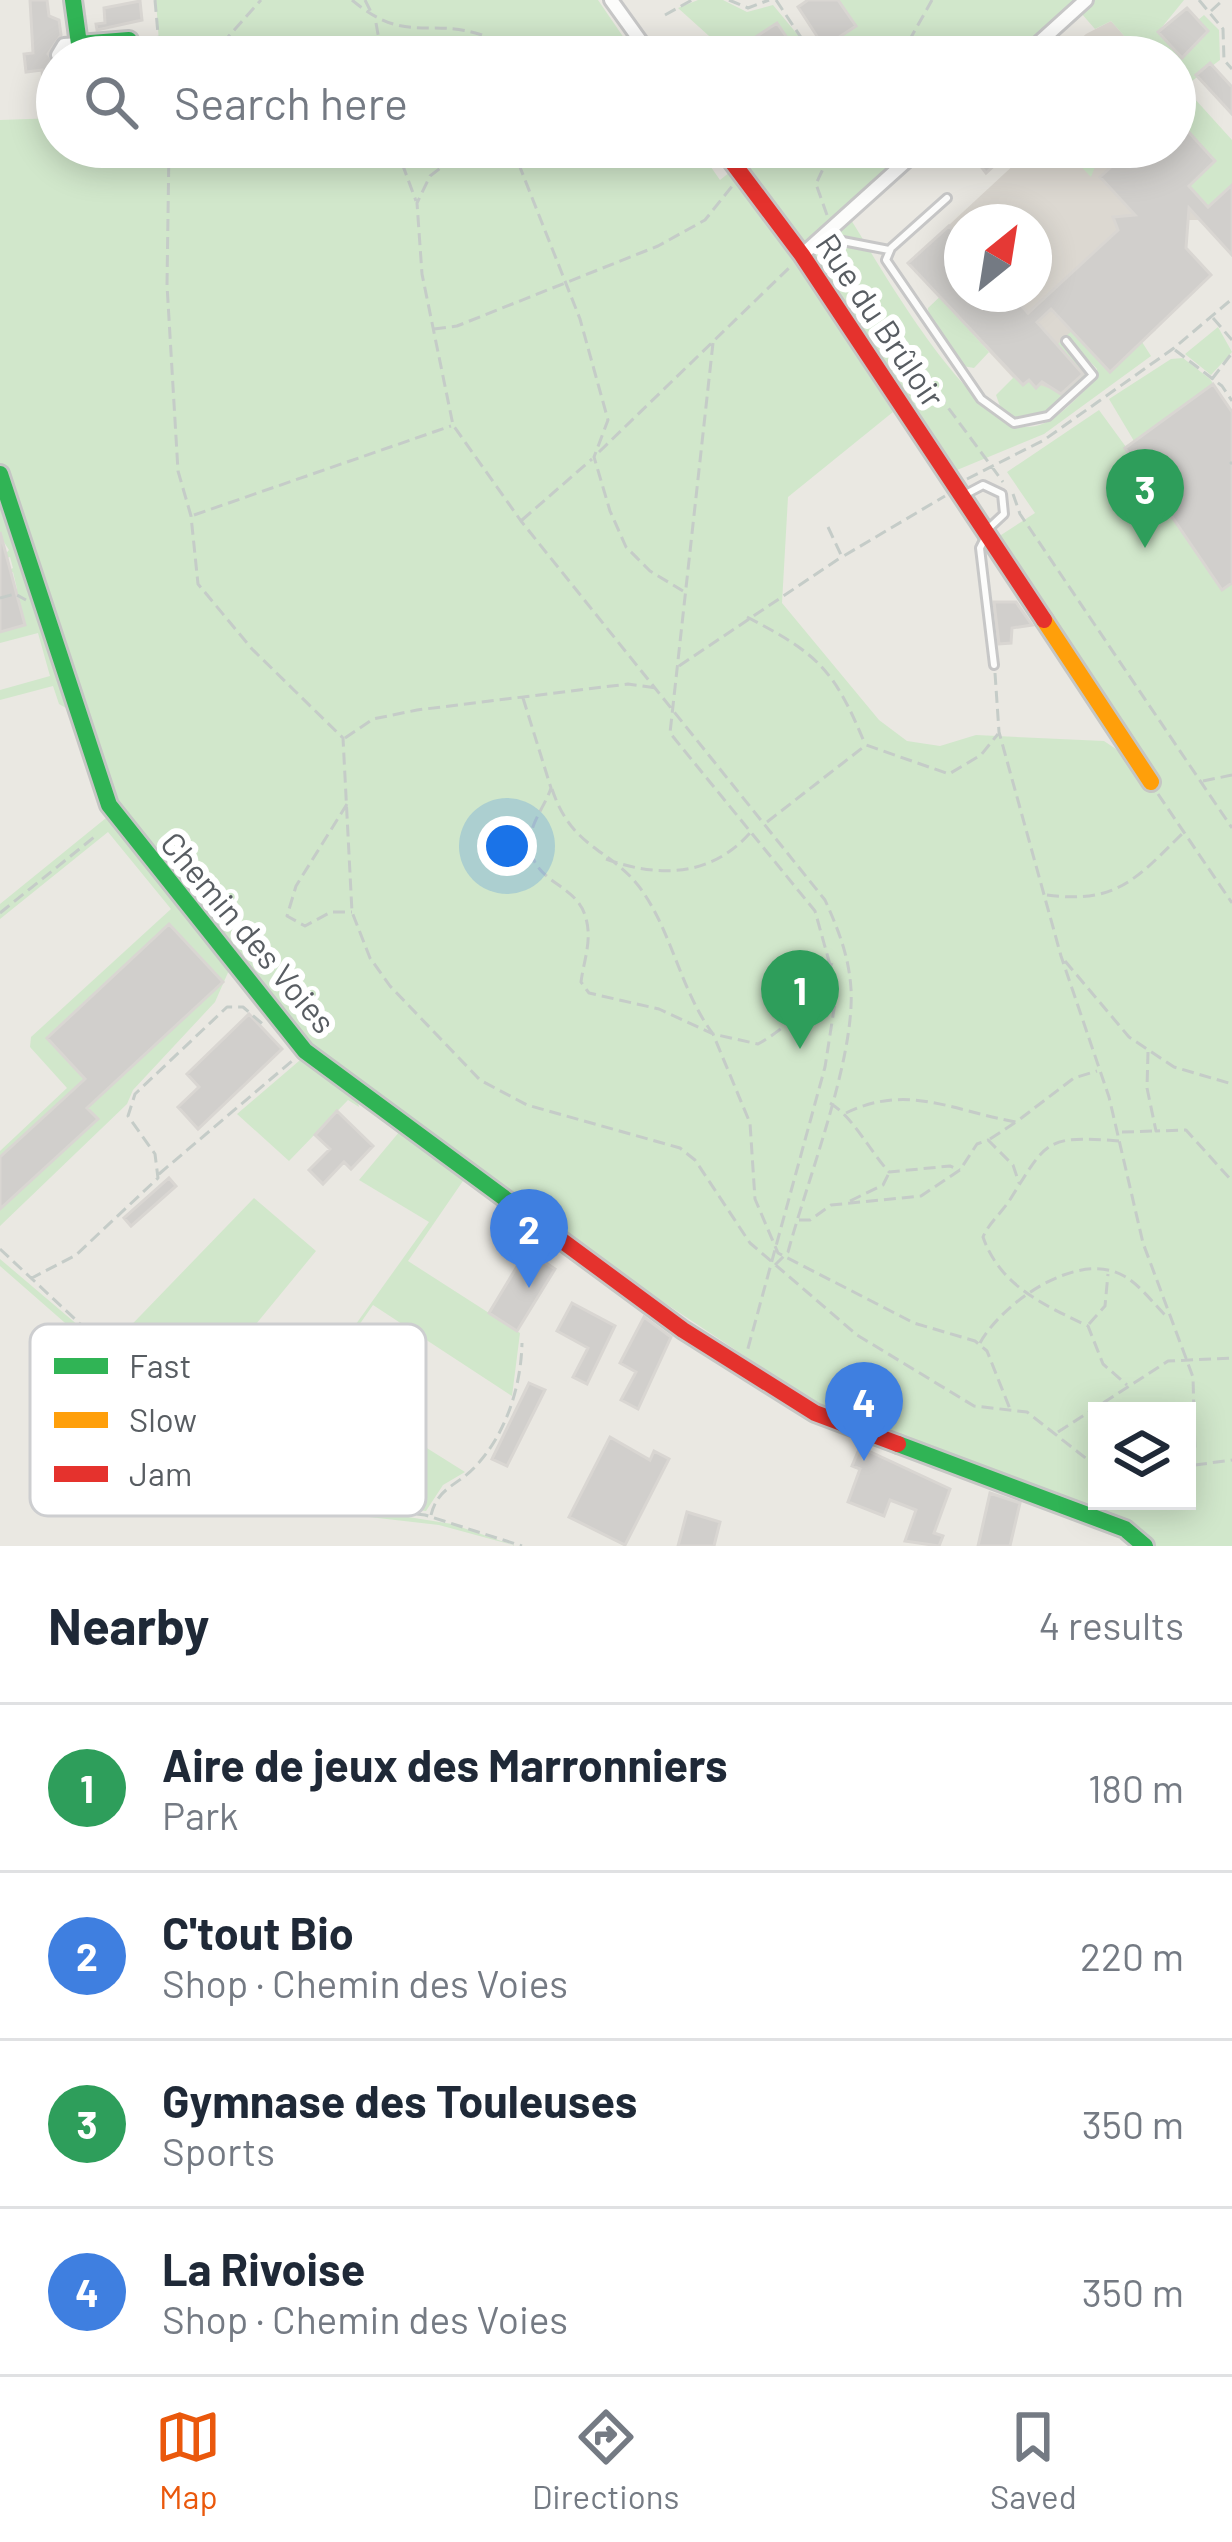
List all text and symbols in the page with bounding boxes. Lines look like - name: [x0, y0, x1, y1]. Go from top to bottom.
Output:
- search box: [36, 36, 1196, 168]
- icon: search: [78, 69, 144, 135]
- text: Search here: [174, 75, 408, 129]
- north arrow: [944, 204, 1052, 312]
- street label: Rue du Brûloir: [808, 226, 954, 414]
- pin: 3: [1106, 449, 1184, 548]
- your location: [477, 816, 537, 876]
- street label: Chemin des Voies: [153, 823, 345, 1041]
- pin: 1: [761, 950, 839, 1049]
- pin: 2: [490, 1189, 568, 1288]
- legend: [30, 1324, 426, 1516]
- text: Fast: [129, 1345, 191, 1385]
- pin: 4: [825, 1362, 903, 1461]
- text: Slow: [129, 1399, 197, 1439]
- map controls: [1088, 1402, 1196, 1510]
- button: layers: [1088, 1402, 1196, 1510]
- text: Jam: [129, 1453, 192, 1493]
- text: Nearby: [48, 1594, 209, 1655]
- text: 4 results: [1039, 1601, 1184, 1648]
- text: Aire de jeux des Marronniers: [162, 1737, 728, 1791]
- text: 1: [80, 1764, 94, 1811]
- text: 180 m: [1088, 1764, 1184, 1811]
- text: Park: [162, 1791, 239, 1838]
- text: C'tout Bio: [162, 1905, 354, 1959]
- text: 2: [76, 1932, 98, 1979]
- text: 220 m: [1080, 1932, 1184, 1979]
- text: Shop · Chemin des Voies: [162, 1959, 568, 2006]
- text: Gymnase des Touleuses: [162, 2073, 637, 2127]
- text: 3: [76, 2100, 98, 2147]
- text: 350 m: [1082, 2100, 1184, 2147]
- text: Sports: [162, 2127, 275, 2174]
- text: La Rivoise: [162, 2241, 365, 2295]
- text: 4: [75, 2268, 99, 2315]
- text: 350 m: [1082, 2268, 1184, 2315]
- text: Shop · Chemin des Voies: [162, 2295, 568, 2342]
- tab: Map: [155, 2404, 221, 2516]
- tab: Directions: [532, 2404, 679, 2516]
- tab: Saved: [990, 2404, 1077, 2516]

